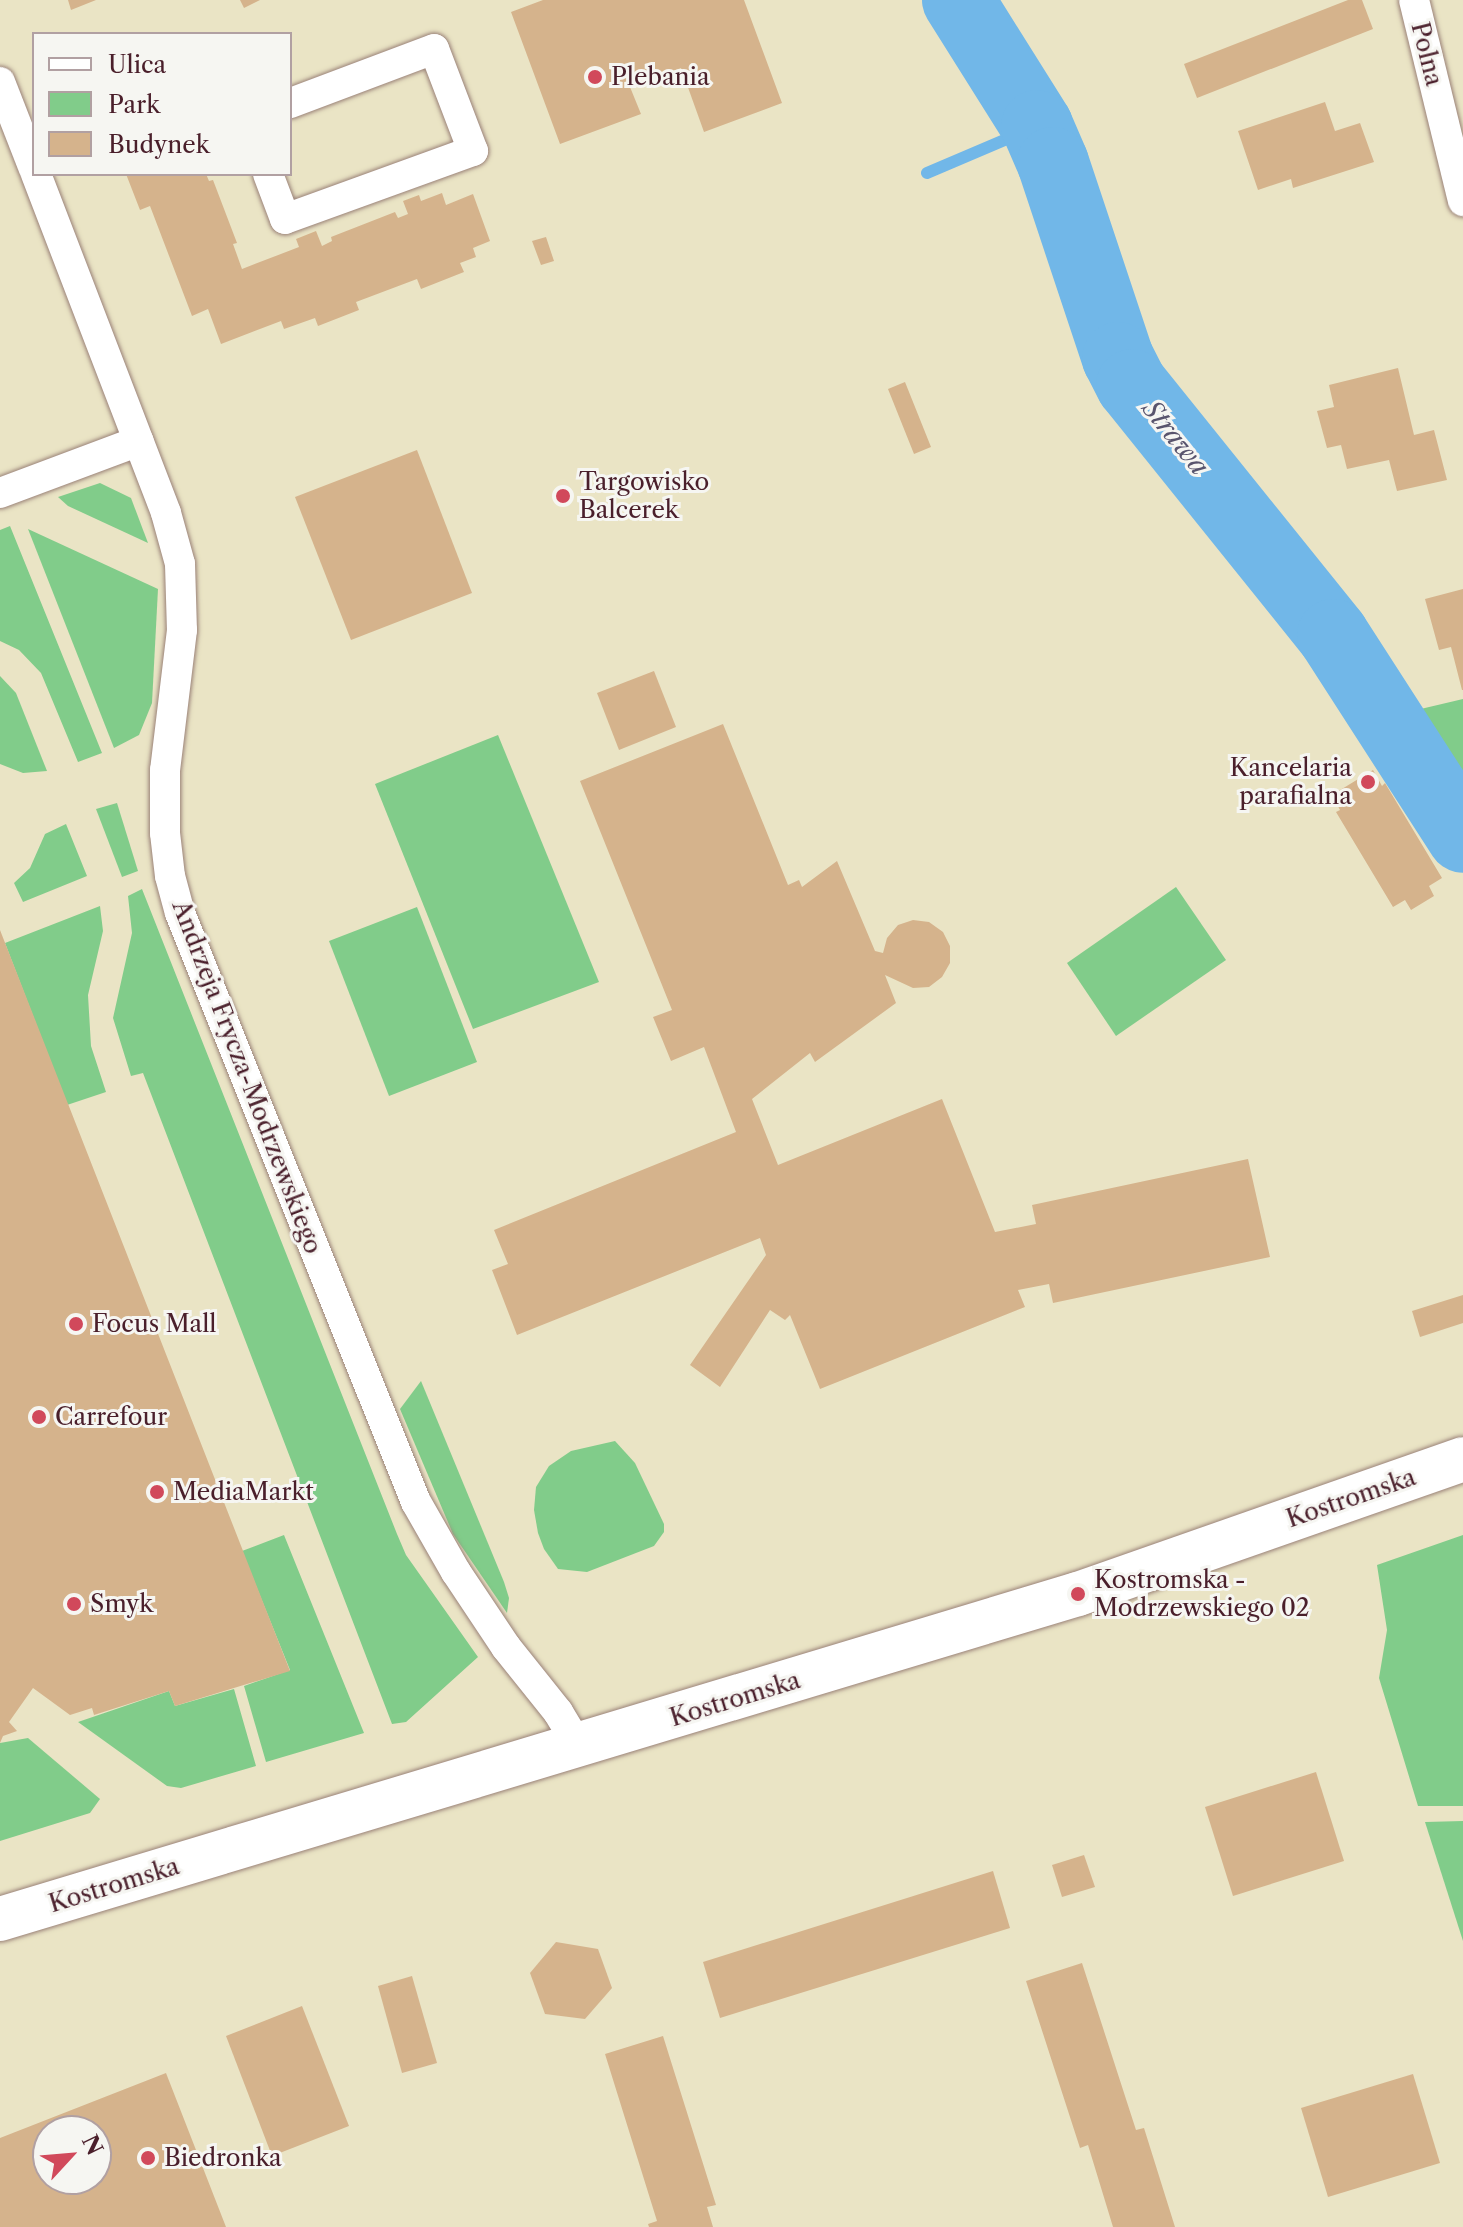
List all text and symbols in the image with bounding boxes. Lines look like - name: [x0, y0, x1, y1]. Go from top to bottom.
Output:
- street label: Polna: [1405, 19, 1449, 89]
- legend: [32, 32, 292, 176]
- text: Ulica: [108, 50, 166, 79]
- place label: Plebania: [611, 63, 710, 91]
- marker: Plebania: [586, 68, 604, 86]
- text: Park: [108, 90, 160, 119]
- text: Budynek: [108, 130, 210, 159]
- water label: Strawa: [1135, 394, 1215, 482]
- place label: Targowisko Balcerek: [579, 468, 709, 524]
- marker: Targowisko Balcerek: [554, 487, 572, 505]
- place label: Kancelaria parafialna: [1230, 754, 1352, 810]
- marker: Kancelaria parafialna: [1359, 773, 1377, 791]
- street label: Andrzeja Frycza-Modrzewskiego: [166, 896, 328, 1258]
- place label: Focus Mall: [92, 1310, 216, 1338]
- marker: Focus Mall: [67, 1315, 85, 1333]
- place label: Carrefour: [55, 1403, 167, 1431]
- marker: Carrefour: [30, 1408, 48, 1426]
- street label: Kostromska: [1283, 1462, 1419, 1534]
- place label: MediaMarkt: [173, 1478, 314, 1506]
- marker: MediaMarkt: [148, 1483, 166, 1501]
- place label: Kostromska - Modrzewskiego 02: [1094, 1566, 1310, 1622]
- marker: Kostromska - Modrzewskiego 02: [1069, 1585, 1087, 1603]
- place label: Smyk: [90, 1590, 153, 1618]
- marker: Smyk: [65, 1595, 83, 1613]
- street label: Kostromska: [666, 1666, 804, 1732]
- street label: Kostromska: [45, 1852, 183, 1918]
- north arrow: [32, 2115, 112, 2195]
- text: N: [76, 2131, 109, 2160]
- place label: Biedronka: [164, 2144, 282, 2172]
- marker: Biedronka: [139, 2149, 157, 2167]

